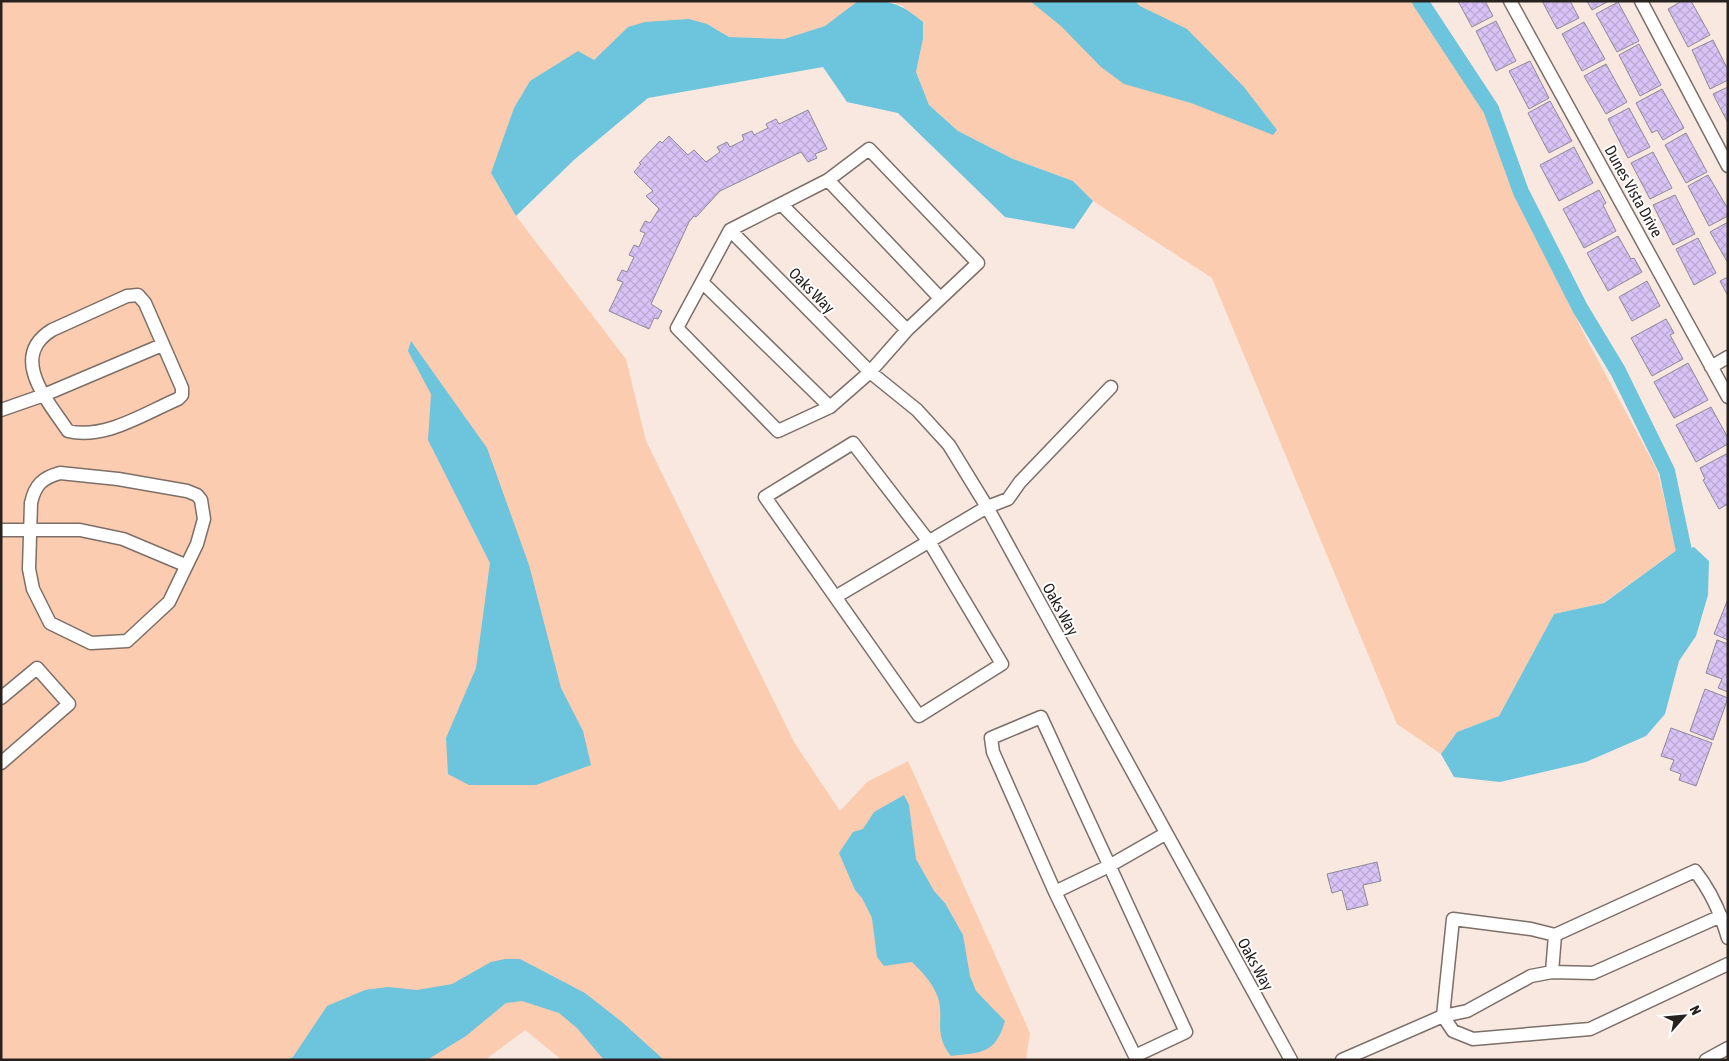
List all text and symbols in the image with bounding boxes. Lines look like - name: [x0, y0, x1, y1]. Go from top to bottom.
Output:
- street label: Dunes Vista Drive: [1601, 142, 1667, 240]
- street label: Oaks Way: [785, 264, 839, 317]
- street label: Oaks Way: [1038, 580, 1083, 639]
- street label: Oaks Way: [1233, 935, 1278, 994]
- north arrow: [1659, 991, 1709, 1041]
- text: N: [1687, 1003, 1705, 1017]

